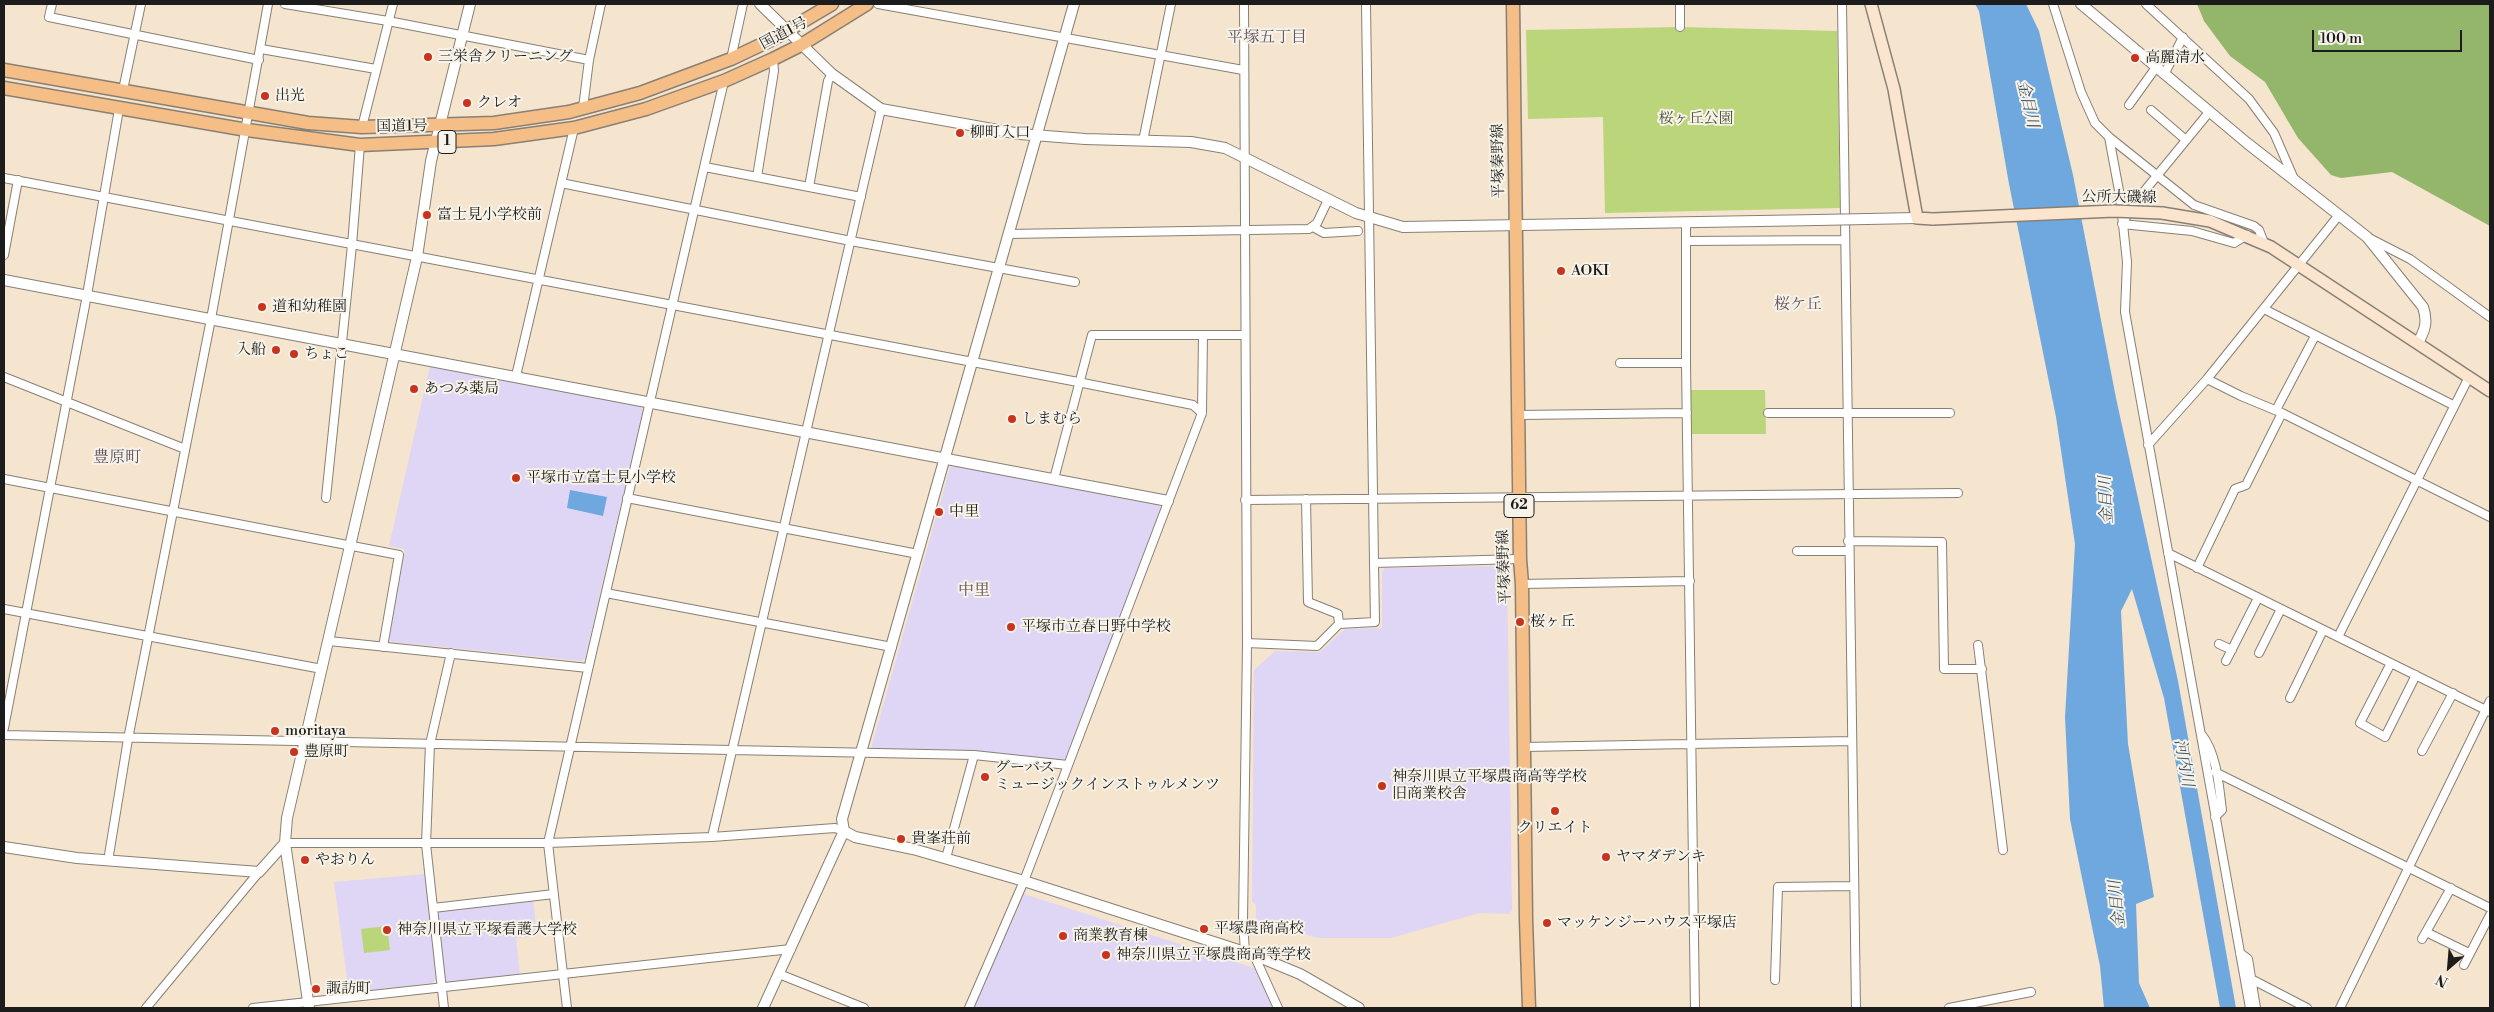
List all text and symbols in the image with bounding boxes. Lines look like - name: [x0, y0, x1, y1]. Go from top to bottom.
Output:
- street label: 国道1号: [757, 14, 811, 54]
- scale bar: [2314, 20, 2464, 52]
- district label: 平塚五丁目: [1227, 28, 1307, 48]
- text: 100 m: [2320, 29, 2362, 48]
- place label: 三栄舎クリーニング: [438, 48, 573, 66]
- place label: 高麗清水: [2145, 49, 2205, 67]
- marker: 三栄舎クリーニング: [422, 51, 434, 63]
- marker: 高麗清水: [2129, 52, 2141, 64]
- water label: 金目川: [2012, 78, 2042, 130]
- place label: 出光: [275, 87, 305, 105]
- marker: 出光: [259, 90, 271, 102]
- place label: クレオ: [477, 94, 522, 112]
- marker: クレオ: [461, 97, 473, 109]
- park label: 桜ヶ丘公園: [1659, 110, 1733, 128]
- street label: 国道1号: [376, 118, 428, 136]
- street label: 平塚秦野線: [1489, 123, 1509, 199]
- place label: 柳町入口: [970, 124, 1030, 142]
- marker: 柳町入口: [954, 127, 966, 139]
- road number: 1: [438, 130, 456, 154]
- street label: 公所大磯線: [2081, 188, 2157, 208]
- place label: 富士見小学校前: [437, 206, 542, 224]
- marker: 富士見小学校前: [421, 209, 433, 221]
- place label: AOKI: [1571, 262, 1609, 280]
- marker: AOKI: [1555, 265, 1567, 277]
- district label: 桜ケ丘: [1774, 295, 1822, 315]
- place label: 道和幼稚園: [272, 298, 347, 316]
- marker: 道和幼稚園: [256, 301, 268, 313]
- place label: 入船: [236, 341, 266, 359]
- marker: 入船: [270, 344, 282, 356]
- place label: ちょこ: [304, 345, 349, 363]
- marker: ちょこ: [288, 348, 300, 360]
- place label: あつみ薬局: [424, 380, 499, 398]
- marker: あつみ薬局: [408, 383, 420, 395]
- place label: しまむら: [1022, 410, 1082, 428]
- marker: しまむら: [1006, 413, 1018, 425]
- district label: 豊原町: [93, 448, 141, 468]
- place label: 平塚市立富士見小学校: [526, 469, 676, 487]
- marker: 平塚市立富士見小学校: [510, 472, 522, 484]
- water label: 金目川: [2096, 476, 2118, 524]
- road number: 62: [1504, 494, 1534, 518]
- place label: 中里: [949, 503, 979, 521]
- marker: 中里: [933, 506, 945, 518]
- street label: 平塚秦野線: [1495, 529, 1515, 605]
- district label: 中里: [958, 581, 990, 601]
- place label: 桜ヶ丘: [1530, 613, 1575, 631]
- marker: 桜ヶ丘: [1514, 616, 1526, 628]
- place label: 平塚市立春日野中学校: [1021, 618, 1171, 636]
- marker: 平塚市立春日野中学校: [1005, 621, 1017, 633]
- place label: moritaya: [285, 722, 346, 740]
- marker: moritaya: [269, 725, 281, 737]
- water label: 河内川: [2169, 738, 2197, 788]
- place label: 豊原町: [304, 743, 349, 761]
- marker: 豊原町: [288, 746, 300, 758]
- place label: グーバス ミュージックインストゥルメンツ: [995, 759, 1220, 794]
- place label: 神奈川県立平塚農商高等学校 旧商業校舎: [1392, 768, 1587, 803]
- marker: グーバス ミュージックインストゥルメンツ: [979, 771, 991, 783]
- marker: 神奈川県立平塚農商高等学校 旧商業校舎: [1376, 780, 1388, 792]
- marker: クリエイト: [1549, 805, 1561, 817]
- place label: クリエイト: [1518, 819, 1592, 837]
- place label: 貴峯荘前: [911, 830, 971, 848]
- marker: 貴峯荘前: [895, 833, 907, 845]
- place label: ヤマダデンキ: [1616, 848, 1706, 866]
- place label: やおりん: [315, 851, 375, 869]
- marker: ヤマダデンキ: [1600, 851, 1612, 863]
- marker: やおりん: [299, 854, 311, 866]
- water label: 金目川: [2106, 879, 2130, 929]
- place label: マッケンジーハウス平塚店: [1557, 914, 1737, 932]
- marker: マッケンジーハウス平塚店: [1541, 917, 1553, 929]
- place label: 平塚農商高校: [1214, 920, 1304, 938]
- place label: 神奈川県立平塚看護大学校: [397, 921, 577, 939]
- marker: 平塚農商高校: [1198, 923, 1210, 935]
- marker: 神奈川県立平塚看護大学校: [381, 924, 393, 936]
- place label: 商業教育棟: [1073, 927, 1148, 945]
- marker: 商業教育棟: [1057, 930, 1069, 942]
- north arrow: [2424, 942, 2474, 992]
- place label: 神奈川県立平塚農商高等学校: [1116, 946, 1311, 964]
- marker: 神奈川県立平塚農商高等学校: [1100, 949, 1112, 961]
- text: N: [2433, 970, 2451, 991]
- place label: 諏訪町: [326, 980, 371, 998]
- marker: 諏訪町: [310, 983, 322, 995]

